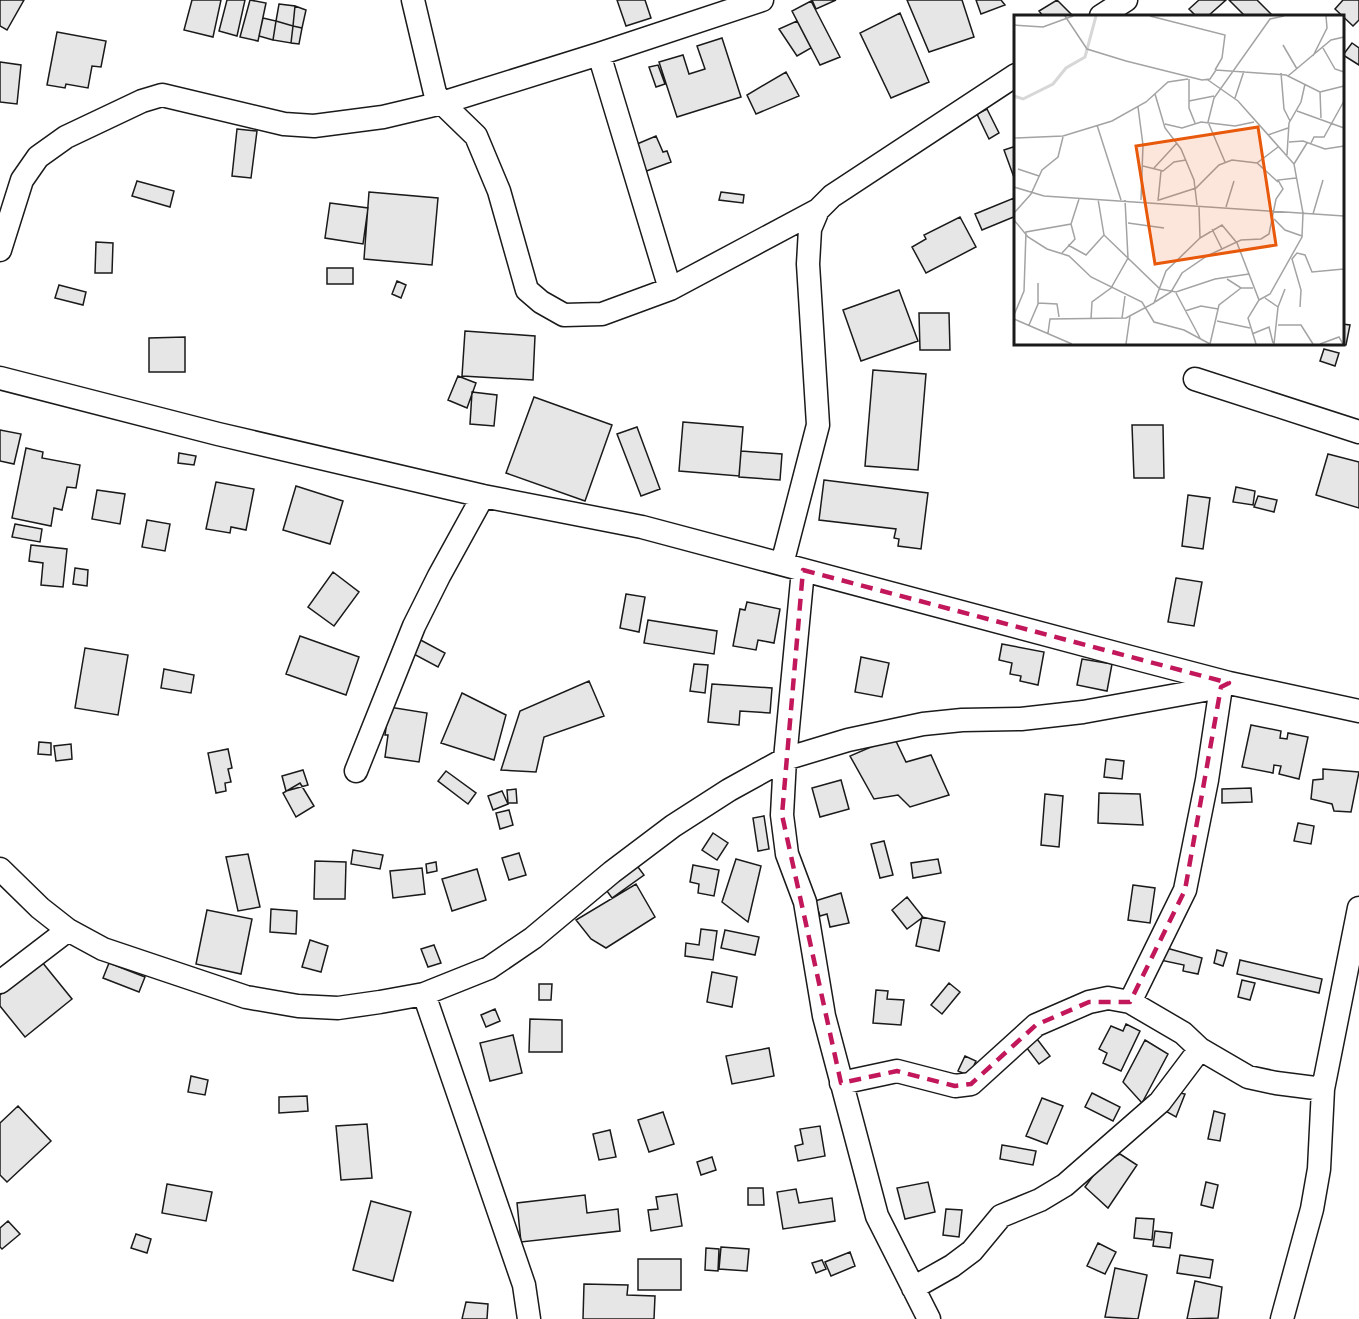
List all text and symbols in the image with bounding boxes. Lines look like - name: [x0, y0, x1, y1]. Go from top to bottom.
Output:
- inset map: [1014, 15, 1344, 345]

